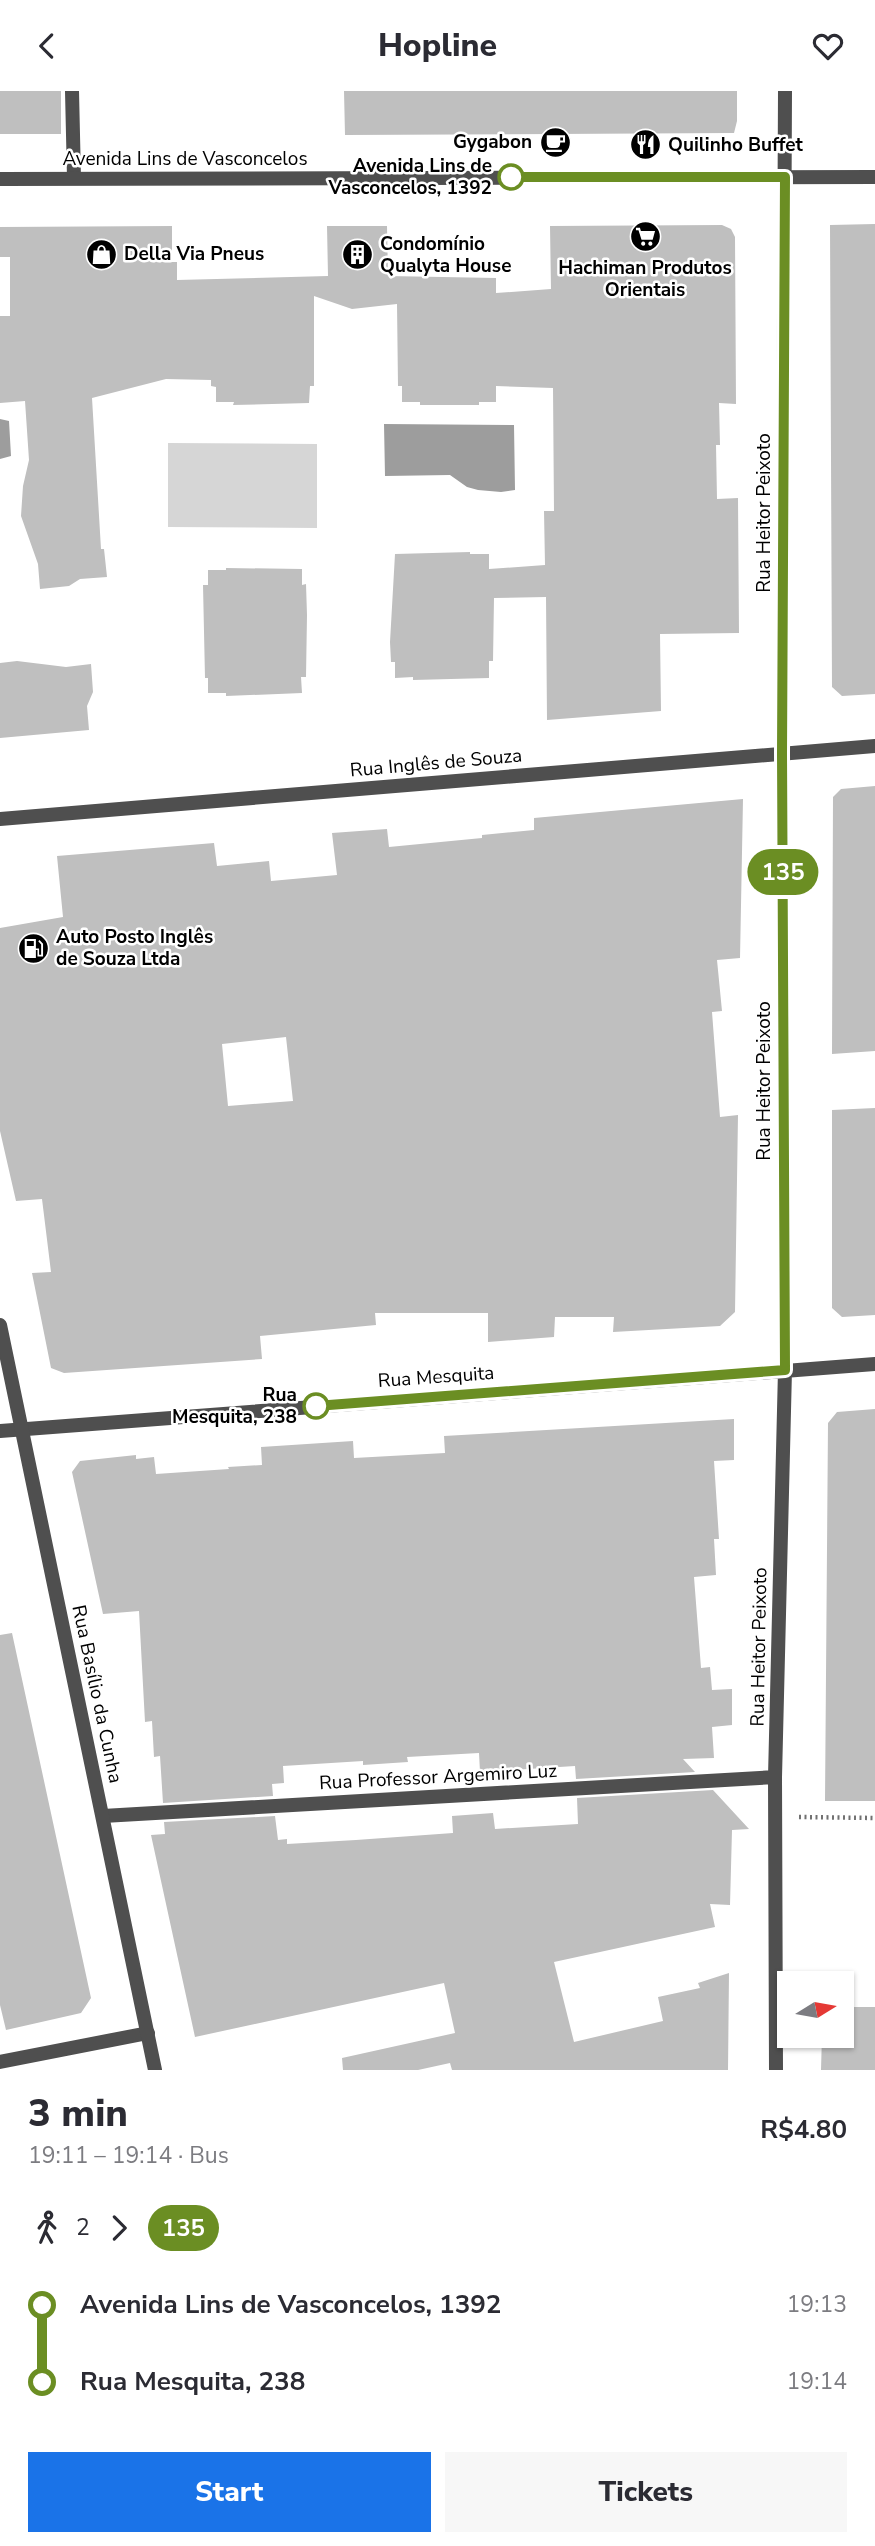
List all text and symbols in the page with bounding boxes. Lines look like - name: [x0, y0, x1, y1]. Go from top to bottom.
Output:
- text: Hopline: [378, 24, 497, 67]
- icon: back: [28, 27, 66, 65]
- icon: heart: [809, 27, 847, 65]
- cafe icon: Gygabon: [538, 125, 572, 159]
- restaurant icon: Quilinho Buffet: [628, 128, 662, 162]
- place label: Gygabon: [453, 129, 532, 155]
- place label: Quilinho Buffet: [668, 132, 803, 158]
- street label: Avenida Lins de Vasconcelos: [62, 146, 308, 172]
- place label: Avenida Lins de Vasconcelos, 1392: [327, 153, 492, 201]
- marker: Avenida Lins de Vasconcelos, 1392: [498, 164, 524, 190]
- supermarket icon: Hachiman Produtos Orientais: [628, 220, 662, 254]
- place label: Condomínio Qualyta House: [380, 231, 511, 279]
- shop icon: Della Via Pneus: [84, 237, 118, 271]
- building icon: Condomínio Qualyta House: [340, 238, 374, 272]
- place label: Della Via Pneus: [124, 241, 264, 267]
- place label: Hachiman Produtos Orientais: [558, 255, 732, 303]
- street label: Rua Heitor Peixoto: [751, 433, 777, 593]
- street label: Rua Inglês de Souza: [349, 743, 523, 783]
- line badge: 135: [743, 849, 823, 895]
- text: 135: [761, 856, 805, 888]
- place label: Auto Posto Inglês de Souza Ltda: [56, 924, 213, 972]
- fuel station icon: Auto Posto Inglês de Souza Ltda: [16, 931, 50, 965]
- street label: Rua Heitor Peixoto: [751, 1001, 777, 1161]
- street label: Rua Mesquita: [377, 1360, 495, 1394]
- place label: Rua Mesquita, 238: [172, 1382, 297, 1430]
- marker: Rua Mesquita, 238: [303, 1393, 329, 1419]
- street label: Rua Heitor Peixoto: [745, 1567, 773, 1727]
- street label: Rua Basílio da Cunha: [65, 1603, 129, 1785]
- street label: Rua Professor Argemiro Luz: [318, 1758, 558, 1796]
- north arrow: [777, 1971, 854, 2047]
- map controls: [777, 1971, 854, 2048]
- text: 3 min: [28, 2088, 128, 2139]
- text: R$4.80: [760, 2112, 847, 2147]
- text: 19:11 – 19:14 · Bus: [28, 2140, 229, 2171]
- icon: walk: [28, 2209, 66, 2247]
- icon: forward: [100, 2209, 138, 2247]
- text: 2: [76, 2212, 90, 2243]
- text: 135: [162, 2212, 205, 2244]
- text: Avenida Lins de Vasconcelos, 1392: [80, 2287, 501, 2322]
- text: 19:13: [787, 2289, 847, 2320]
- text: Rua Mesquita, 238: [80, 2364, 305, 2399]
- text: 19:14: [787, 2366, 847, 2397]
- button: Start: [28, 2452, 431, 2532]
- button: Tickets: [445, 2452, 847, 2532]

